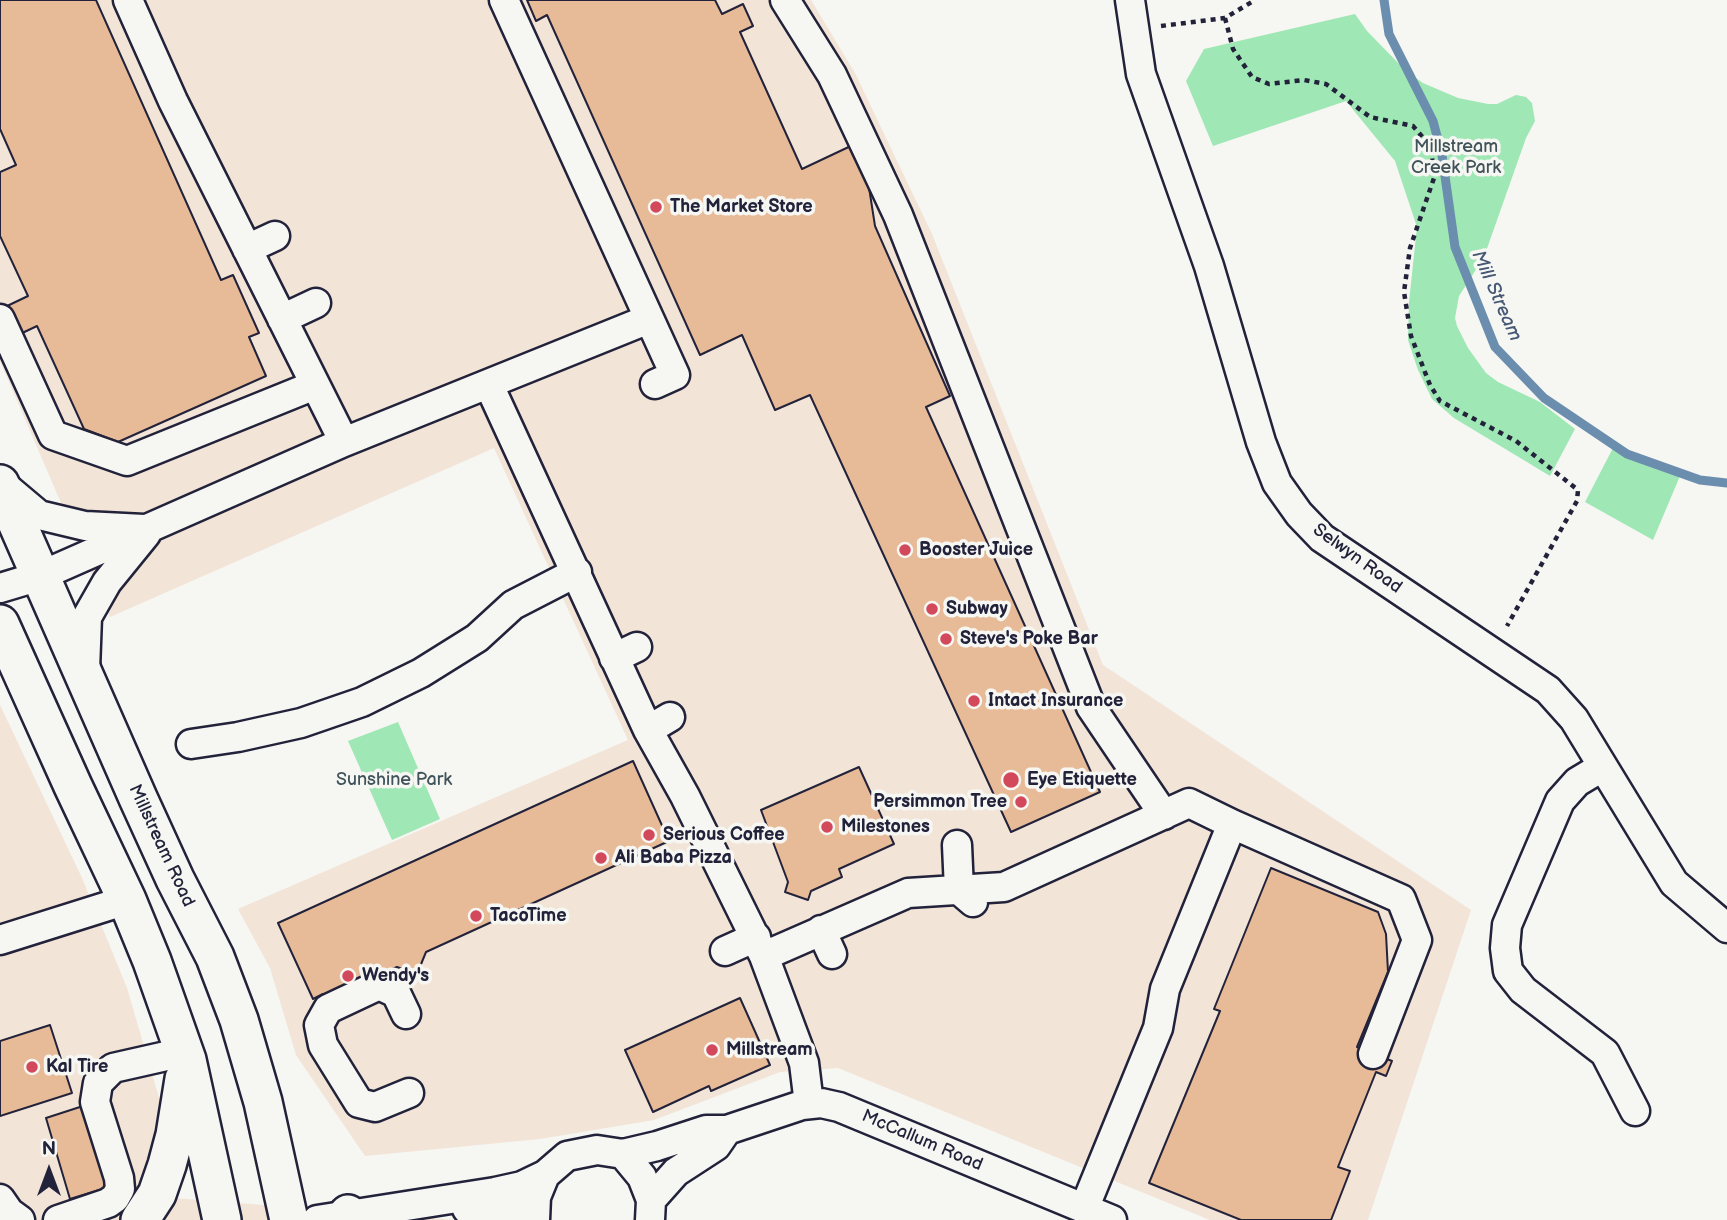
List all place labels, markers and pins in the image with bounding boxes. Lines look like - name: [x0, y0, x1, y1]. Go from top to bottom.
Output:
- place label: The Market Store: [670, 196, 813, 218]
- marker: The Market Store: [648, 199, 664, 215]
- place label: Booster Juice: [919, 539, 1033, 561]
- marker: Booster Juice: [897, 542, 913, 558]
- place label: Subway: [946, 598, 1008, 620]
- marker: Subway: [924, 601, 940, 617]
- place label: Steve's Poke Bar: [960, 628, 1098, 650]
- marker: Steve's Poke Bar: [938, 631, 954, 647]
- place label: Intact Insurance: [988, 690, 1123, 712]
- marker: Intact Insurance: [966, 693, 982, 709]
- place label: Eye Etiquette: [1027, 769, 1137, 791]
- marker: Eye Etiquette: [1001, 770, 1021, 790]
- place label: Persimmon Tree: [873, 791, 1007, 813]
- marker: Persimmon Tree: [1013, 794, 1029, 810]
- place label: Milestones: [841, 816, 930, 838]
- marker: Milestones: [819, 819, 835, 835]
- place label: Serious Coffee: [663, 824, 785, 846]
- marker: Serious Coffee: [641, 827, 657, 843]
- place label: Ali Baba Pizza: [615, 847, 732, 869]
- marker: Ali Baba Pizza: [593, 850, 609, 866]
- place label: TacoTime: [490, 905, 566, 927]
- marker: TacoTime: [468, 908, 484, 924]
- place label: Wendy's: [362, 965, 429, 987]
- marker: Wendy's: [340, 968, 356, 984]
- place label: Millstream: [726, 1039, 813, 1061]
- marker: Millstream: [704, 1042, 720, 1058]
- place label: Kal Tire: [46, 1056, 108, 1078]
- marker: Kal Tire: [24, 1059, 40, 1075]

